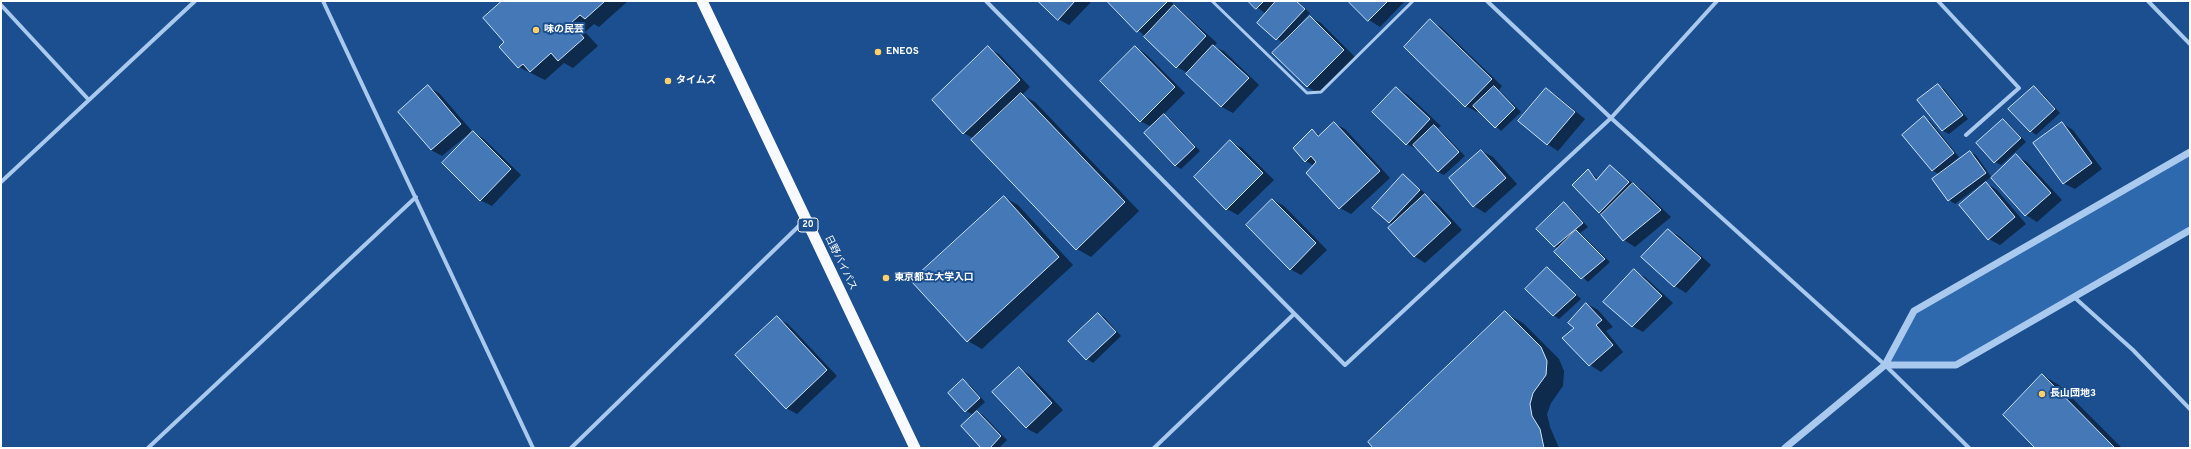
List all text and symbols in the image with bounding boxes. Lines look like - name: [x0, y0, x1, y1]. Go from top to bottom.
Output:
- place label: 味の民芸: [544, 24, 584, 36]
- marker: 味の民芸: [531, 25, 541, 35]
- place label: ENEOS: [886, 46, 919, 58]
- marker: ENEOS: [873, 47, 883, 57]
- place label: タイムズ: [676, 75, 716, 87]
- marker: タイムズ: [663, 76, 673, 86]
- road number: 20: [798, 218, 818, 232]
- street label: 日野バイパス: [821, 233, 859, 293]
- place label: 東京都立大学入口: [894, 272, 974, 284]
- marker: 東京都立大学入口: [881, 273, 891, 283]
- place label: 長山団地3: [2050, 388, 2096, 400]
- marker: 長山団地3: [2037, 389, 2047, 399]

